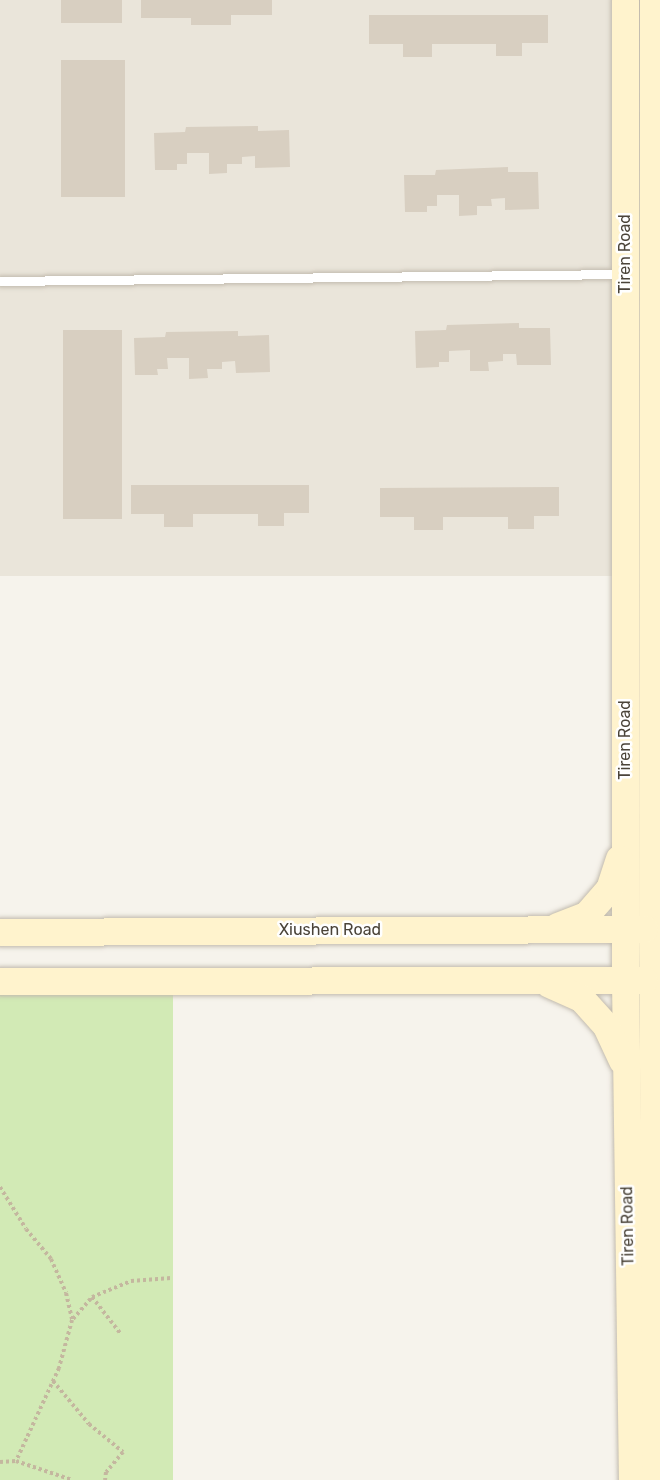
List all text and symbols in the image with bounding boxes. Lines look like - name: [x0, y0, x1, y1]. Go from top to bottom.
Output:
- street label: Tiren Road: [615, 214, 635, 294]
- street label: Tiren Road: [615, 700, 635, 780]
- street label: Xiushen Road: [279, 920, 381, 940]
- street label: Tiren Road: [618, 1186, 638, 1266]

